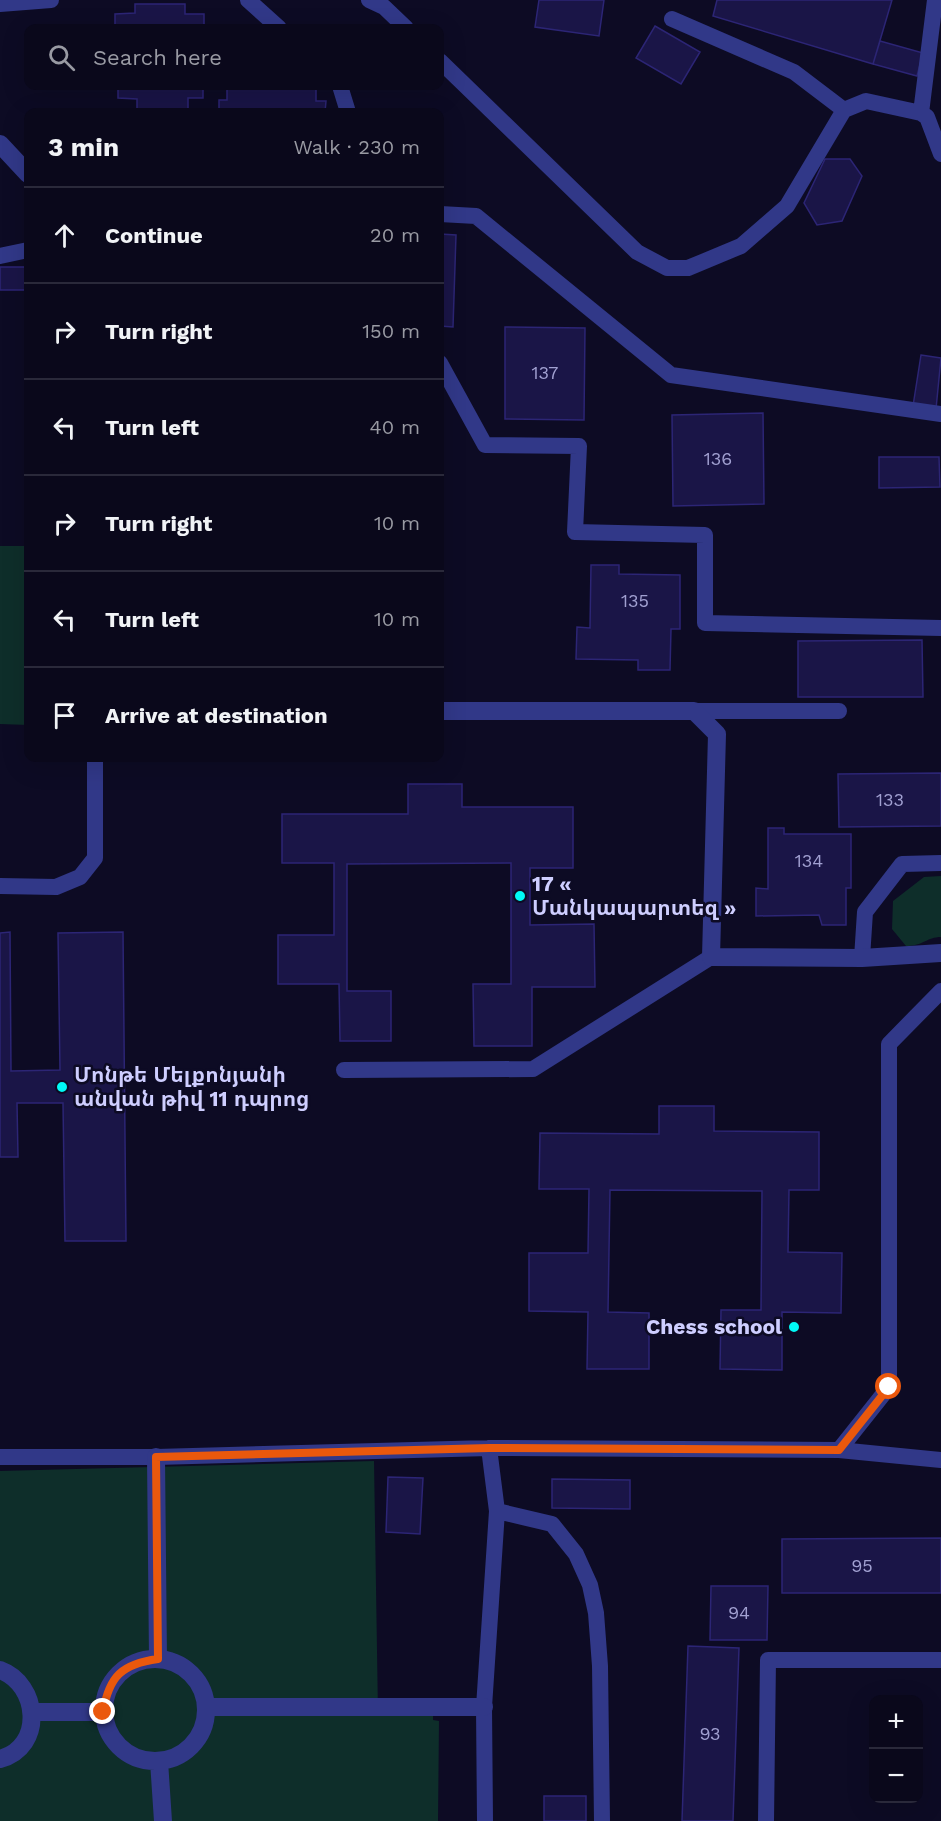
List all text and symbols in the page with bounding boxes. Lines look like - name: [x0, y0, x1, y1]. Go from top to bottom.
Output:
- search box: [24, 24, 444, 90]
- icon: search: [45, 41, 78, 74]
- text: Search here: [93, 45, 222, 70]
- text: 3 min: [48, 132, 119, 162]
- text: Walk · 230 m: [293, 135, 420, 159]
- icon: ahead: [48, 219, 81, 252]
- text: Continue: [105, 223, 203, 248]
- text: 20 m: [370, 223, 420, 247]
- icon: right: [48, 315, 81, 348]
- text: Turn right: [105, 319, 212, 344]
- text: 150 m: [362, 319, 420, 343]
- house number: 137: [532, 362, 558, 383]
- icon: left: [48, 411, 81, 444]
- text: Turn left: [105, 415, 199, 440]
- text: 40 m: [369, 415, 420, 439]
- house number: 136: [704, 448, 732, 469]
- icon: right: [48, 507, 81, 540]
- text: Turn right: [105, 511, 212, 536]
- text: 10 m: [374, 511, 420, 535]
- house number: 135: [621, 590, 649, 611]
- icon: left: [48, 603, 81, 636]
- text: Turn left: [105, 607, 199, 632]
- text: 10 m: [374, 607, 420, 631]
- icon: arrive: [48, 699, 81, 732]
- text: Arrive at destination: [105, 703, 328, 728]
- house number: 133: [876, 789, 904, 810]
- house number: 134: [795, 850, 823, 871]
- place label: 17 « Մանկապարտեզ »: [532, 871, 736, 920]
- marker: 17 « Մանկապարտեզ »: [513, 889, 527, 903]
- place label: Մոնթե Մելքոնյանի անվան թիվ 11 դպրոց: [74, 1062, 309, 1111]
- marker: Մոնթե Մելքոնյանի անվան թիվ 11 դպրոց: [55, 1080, 69, 1094]
- place label: Chess school: [646, 1314, 782, 1339]
- marker: Chess school: [787, 1320, 801, 1334]
- route start: [875, 1373, 901, 1399]
- house number: 95: [851, 1555, 873, 1576]
- house number: 94: [728, 1602, 750, 1623]
- map controls: [869, 1695, 923, 1803]
- button: +: [869, 1695, 923, 1749]
- route end: [89, 1698, 115, 1724]
- house number: 93: [699, 1723, 721, 1744]
- button: −: [869, 1749, 923, 1803]

